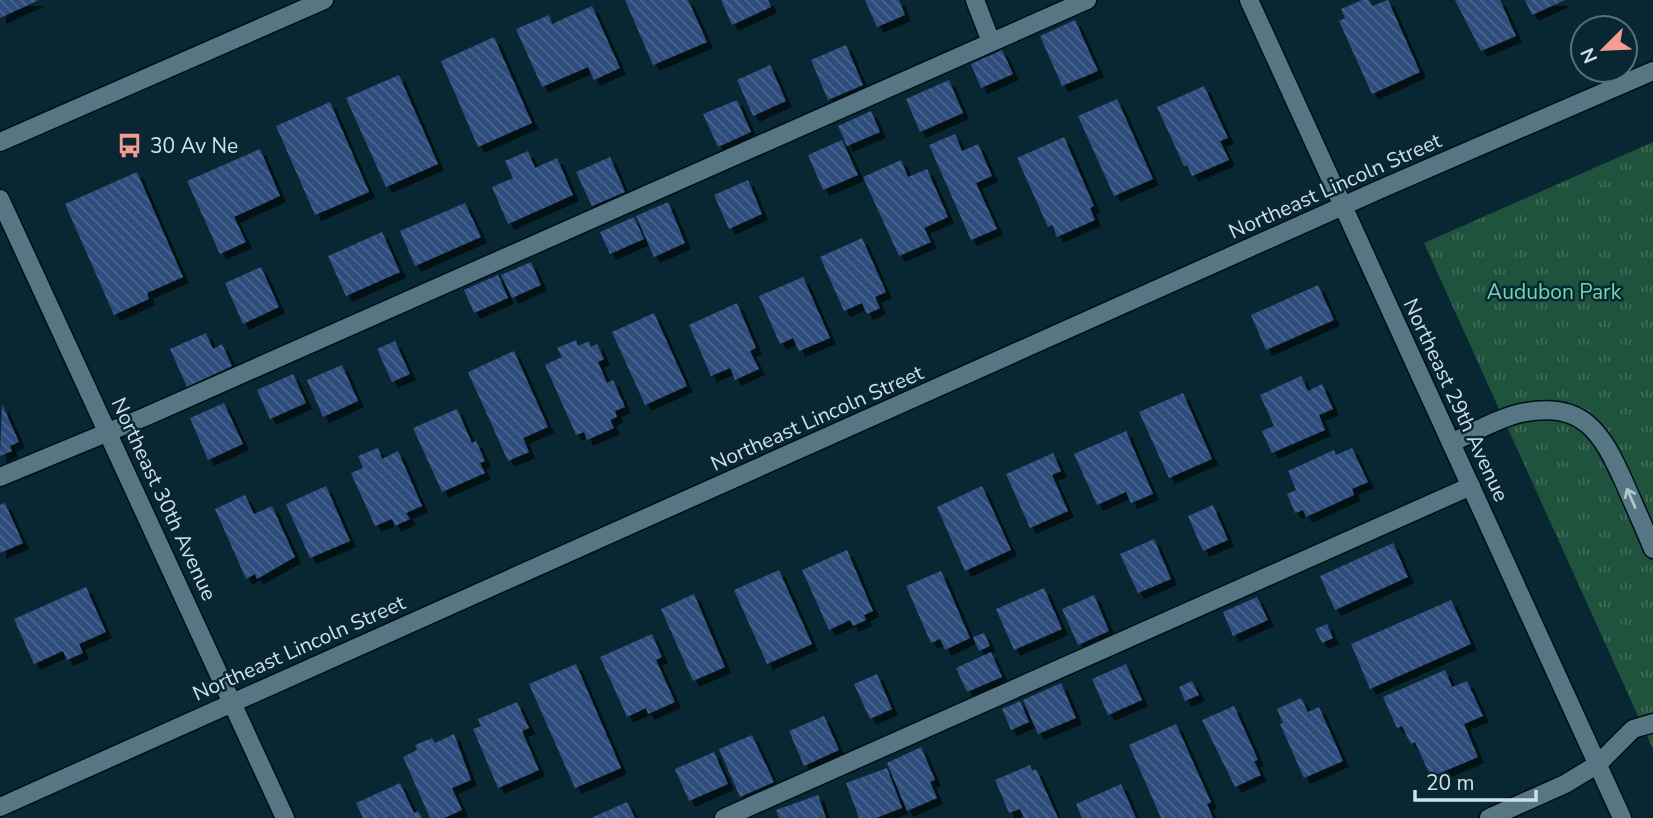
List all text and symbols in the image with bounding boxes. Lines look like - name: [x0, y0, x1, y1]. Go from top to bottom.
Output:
- north arrow: [1569, 14, 1639, 84]
- text: N: [1575, 44, 1604, 67]
- street label: Northeast Lincoln Street: [1224, 126, 1446, 246]
- bus stop icon: 30 Av Ne: [116, 132, 144, 160]
- place label: 30 Av Ne: [150, 132, 238, 160]
- park label: Audubon Park: [1487, 278, 1622, 306]
- street label: Northeast 29th Avenue: [1397, 294, 1515, 506]
- street label: Northeast Lincoln Street: [706, 358, 928, 478]
- street label: Northeast 30th Avenue: [105, 393, 223, 605]
- one-way arrow: [1624, 488, 1637, 509]
- street label: Northeast Lincoln Street: [188, 588, 410, 708]
- scale bar: [1415, 758, 1536, 802]
- text: 20 m: [1426, 769, 1475, 797]

